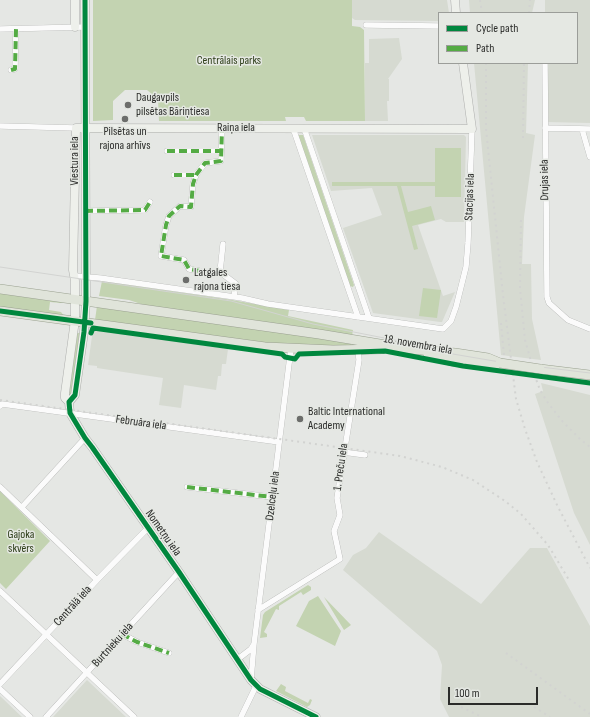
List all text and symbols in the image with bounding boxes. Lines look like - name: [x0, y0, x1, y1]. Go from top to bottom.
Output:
- legend: [438, 12, 578, 64]
- text: Cycle path: [476, 21, 518, 36]
- text: Path: [476, 41, 494, 56]
- park label: Centrālais parks: [197, 54, 261, 68]
- place label: Daugavpils pilsētas Bāriņtiesa: [136, 91, 209, 119]
- marker: Daugavpils pilsētas Bāriņtiesa: [123, 100, 133, 110]
- marker: Pilsētas un rajona arhīvs: [120, 114, 130, 124]
- street label: Raiņa iela: [217, 121, 255, 135]
- place label: Pilsētas un rajona arhīvs: [99, 125, 151, 153]
- street label: Viestura iela: [68, 136, 82, 186]
- street label: Drujas iela: [537, 159, 553, 201]
- street label: Stacijas iela: [462, 173, 478, 221]
- place label: Latgales rajona tiesa: [194, 266, 240, 294]
- marker: Latgales rajona tiesa: [181, 275, 191, 285]
- street label: 18. novembra iela: [383, 332, 453, 358]
- place label: Baltic International Academy: [308, 405, 385, 433]
- street label: Februāra iela: [115, 412, 167, 434]
- marker: Baltic International Academy: [295, 414, 305, 424]
- street label: 1. Preču iela: [331, 442, 351, 492]
- street label: Dzelceļu iela: [263, 470, 283, 522]
- street label: Nometņu iela: [142, 507, 184, 559]
- park label: Gajoka skvērs: [8, 528, 34, 556]
- street label: Centrālā iela: [51, 583, 95, 629]
- street label: Burtnieku iela: [89, 620, 137, 670]
- scale bar: [450, 679, 540, 705]
- text: 100 m: [455, 686, 480, 701]

